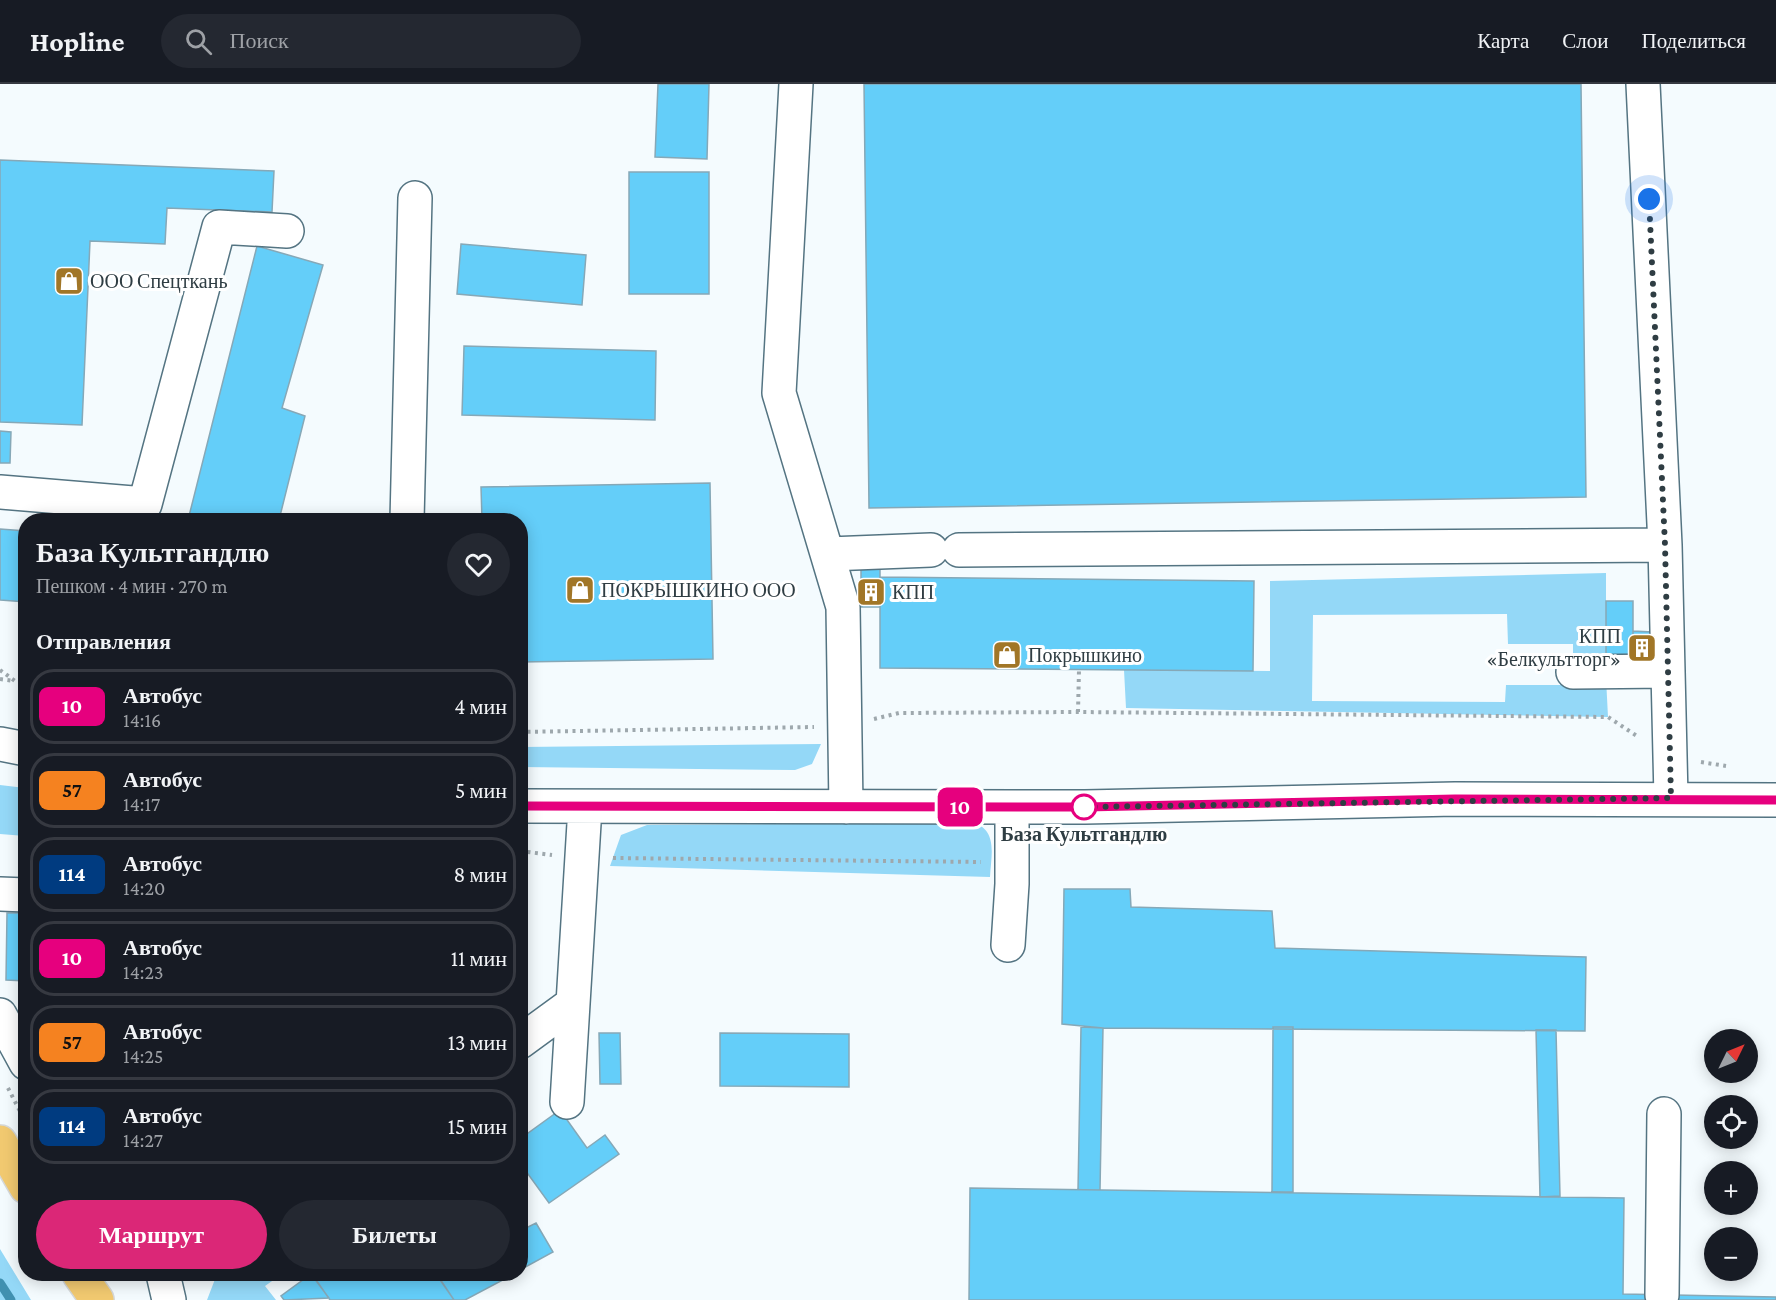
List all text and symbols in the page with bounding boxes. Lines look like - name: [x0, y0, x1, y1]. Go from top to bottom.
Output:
- search box: [161, 14, 581, 68]
- icon: search: [182, 25, 215, 58]
- text: Hopline: [30, 26, 125, 57]
- text: Поиск: [230, 28, 289, 53]
- text: Карта: [1477, 29, 1529, 53]
- text: Слои: [1562, 29, 1608, 53]
- text: Поделиться: [1641, 29, 1746, 53]
- your location: [1634, 184, 1664, 214]
- shop icon: ООО Спецткань: [53, 265, 85, 297]
- place label: ООО Спецткань: [90, 270, 228, 293]
- button: heart: [447, 533, 510, 596]
- text: База Культгандлю: [36, 537, 269, 568]
- shop icon: ПОКРЫШКИНО ООО: [564, 574, 596, 606]
- text: Пешком · 4 мин · 270 m: [36, 575, 228, 597]
- building icon: КПП: [855, 576, 887, 608]
- place label: ПОКРЫШКИНО ООО: [601, 579, 796, 601]
- place label: КПП: [892, 581, 934, 603]
- place label: КПП «Белкультторг»: [1487, 625, 1621, 671]
- text: Отправления: [36, 629, 171, 654]
- building icon: КПП «Белкультторг»: [1626, 632, 1658, 664]
- shop icon: Покрышкино: [991, 639, 1023, 671]
- place label: Покрышкино: [1028, 644, 1142, 667]
- text: Автобус: [123, 683, 202, 708]
- text: 10: [62, 694, 82, 718]
- text: 4 мин: [454, 694, 507, 719]
- text: 14:16: [123, 709, 161, 731]
- text: Автобус: [123, 767, 202, 792]
- text: 57: [62, 778, 82, 802]
- text: 5 мин: [455, 778, 507, 803]
- line badge: 10: [933, 788, 987, 826]
- text: 14:17: [123, 793, 160, 815]
- marker: База Культгандлю: [1071, 794, 1097, 820]
- text: 10: [950, 795, 970, 819]
- place label: База Культгандлю: [1001, 823, 1167, 846]
- text: Автобус: [123, 851, 202, 876]
- text: 114: [58, 862, 86, 886]
- text: 8 мин: [454, 862, 507, 887]
- text: 14:20: [123, 877, 165, 899]
- text: Автобус: [123, 935, 202, 960]
- text: 10: [62, 946, 82, 970]
- text: 11 мин: [451, 946, 507, 971]
- text: 14:23: [123, 961, 163, 983]
- text: Автобус: [123, 1019, 202, 1044]
- north arrow: [1704, 1029, 1758, 1083]
- map controls: [1704, 1029, 1758, 1281]
- text: 57: [62, 1030, 82, 1054]
- text: 13 мин: [448, 1030, 507, 1055]
- text: 14:25: [123, 1045, 163, 1067]
- button: locate: [1704, 1095, 1758, 1149]
- text: Автобус: [123, 1103, 202, 1128]
- text: 114: [58, 1114, 86, 1138]
- text: 15 мин: [448, 1114, 507, 1139]
- text: 14:27: [123, 1129, 163, 1151]
- button: +: [1704, 1161, 1758, 1215]
- button: Маршрут: [36, 1200, 267, 1269]
- button: Билеты: [279, 1200, 510, 1269]
- button: −: [1704, 1227, 1758, 1281]

